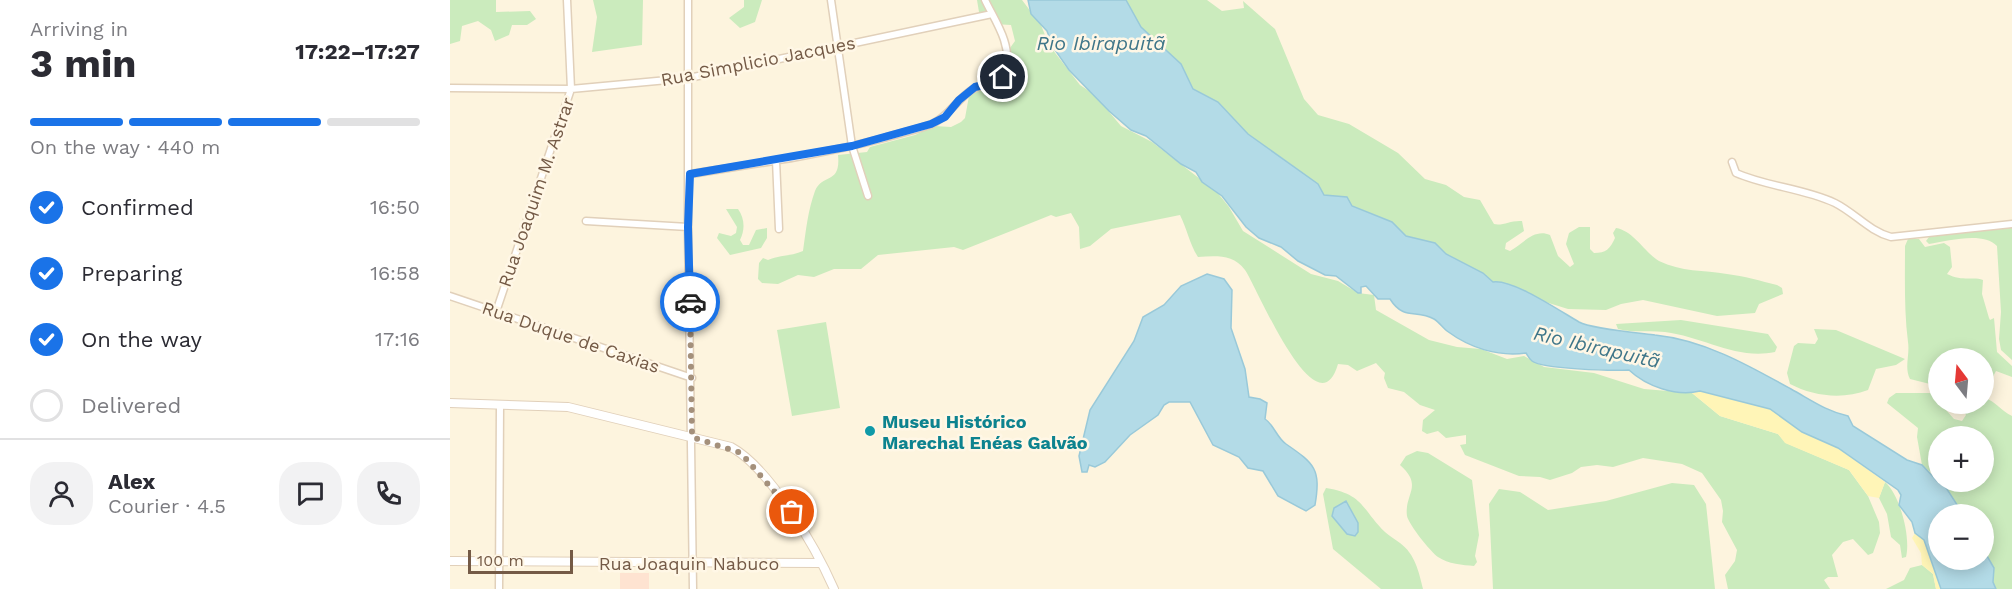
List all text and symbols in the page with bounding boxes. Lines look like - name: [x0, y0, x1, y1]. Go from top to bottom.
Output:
- text: Arriving in: [30, 17, 128, 41]
- water label: Rio Ibirapuitã: [1036, 31, 1166, 55]
- street label: Rua Simplicio Jacques: [659, 32, 857, 90]
- text: 17:22–17:27: [295, 39, 420, 64]
- text: 3 min: [30, 41, 137, 86]
- pin: [977, 51, 1028, 102]
- icon: home: [986, 60, 1019, 93]
- street label: Rua Joaquim M. Astrar: [494, 95, 578, 289]
- text: On the way · 440 m: [30, 135, 220, 159]
- icon: check: [30, 191, 63, 224]
- text: Confirmed: [81, 195, 194, 220]
- text: 16:50: [370, 195, 420, 219]
- icon: check: [30, 257, 63, 290]
- text: Preparing: [81, 261, 182, 286]
- text: 16:58: [370, 261, 420, 285]
- courier: [660, 272, 720, 332]
- icon: car: [674, 286, 707, 319]
- street label: Rua Duque de Caxias: [480, 297, 662, 377]
- water label: Rio Ibirapuitã: [1531, 321, 1663, 373]
- icon: check: [30, 323, 63, 356]
- text: On the way: [81, 327, 202, 352]
- text: 17:16: [375, 327, 420, 351]
- north arrow: [1928, 348, 1994, 414]
- map controls: [1928, 348, 1994, 570]
- text: Delivered: [81, 393, 181, 418]
- place label: Museu Histórico Marechal Enéas Galvão: [882, 411, 1088, 453]
- marker: Museu Histórico Marechal Enéas Galvão: [863, 424, 877, 438]
- button: +: [1928, 426, 1994, 492]
- button: person: [30, 462, 93, 525]
- button: chat: [279, 462, 342, 525]
- button: phone: [357, 462, 420, 525]
- text: Alex: [108, 469, 155, 494]
- pin: [766, 486, 817, 537]
- text: Courier · 4.5: [108, 494, 226, 518]
- icon: bag: [775, 495, 808, 528]
- button: −: [1928, 504, 1994, 570]
- scale bar: [468, 547, 573, 574]
- text: 100 m: [477, 551, 524, 570]
- street label: Rua Joaquin Nabuco: [599, 553, 779, 574]

